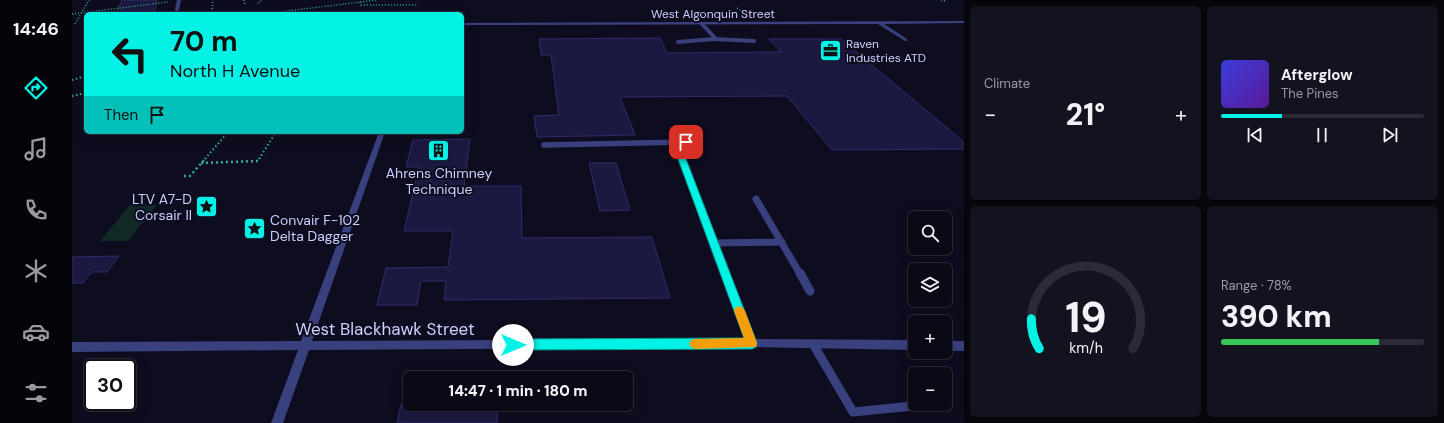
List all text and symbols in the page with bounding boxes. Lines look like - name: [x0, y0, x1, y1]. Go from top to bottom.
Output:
- street label: West Algonquin Street: [651, 6, 775, 22]
- text: 14:46: [13, 17, 59, 41]
- text: 70 m: [170, 23, 238, 60]
- icon: left: [104, 28, 156, 80]
- place label: Raven Industries ATD: [846, 36, 926, 66]
- office icon: Raven Industries ATD: [818, 38, 844, 64]
- text: North H Avenue: [170, 59, 300, 83]
- text: Afterglow: [1281, 65, 1353, 85]
- icon: directions: [22, 74, 50, 102]
- text: Climate: [984, 75, 1030, 92]
- text: The Pines: [1281, 85, 1339, 102]
- text: 21°: [1066, 95, 1105, 134]
- text: −: [984, 100, 996, 129]
- text: +: [1175, 100, 1187, 129]
- icon: arrive: [146, 104, 168, 126]
- text: Then: [104, 105, 138, 125]
- icon: previous: [1244, 124, 1266, 146]
- icon: pause: [1311, 124, 1333, 146]
- icon: next: [1379, 124, 1401, 146]
- pin: [669, 125, 703, 159]
- icon: arrive: [675, 131, 697, 153]
- icon: music: [22, 135, 50, 163]
- building icon: Ahrens Chimney Technique: [426, 138, 452, 164]
- place label: Ahrens Chimney Technique: [386, 164, 492, 198]
- place label: LTV A7-D Corsair II: [132, 190, 192, 224]
- place icon: LTV A7-D Corsair II: [194, 194, 220, 220]
- icon: phone: [22, 196, 50, 224]
- place label: Convair F-102 Delta Dagger: [270, 211, 360, 245]
- map controls: [908, 211, 952, 411]
- button: search: [908, 211, 952, 255]
- place icon: Convair F-102 Delta Dagger: [241, 215, 267, 241]
- icon: climate: [22, 257, 50, 285]
- button: layers: [908, 263, 952, 307]
- text: Range · 78%: [1221, 277, 1292, 294]
- text: 19: [1065, 291, 1106, 345]
- text: 390 km: [1221, 297, 1332, 336]
- button: +: [908, 315, 952, 359]
- icon: car: [22, 318, 50, 346]
- street label: West Blackhawk Street: [295, 318, 475, 340]
- position arrow: [492, 324, 534, 366]
- text: km/h: [1069, 339, 1102, 357]
- speed limit sign: 30: [84, 359, 136, 411]
- button: −: [908, 367, 952, 411]
- icon: filters: [22, 379, 50, 407]
- text: 14:47 · 1 min · 180 m: [449, 381, 587, 401]

